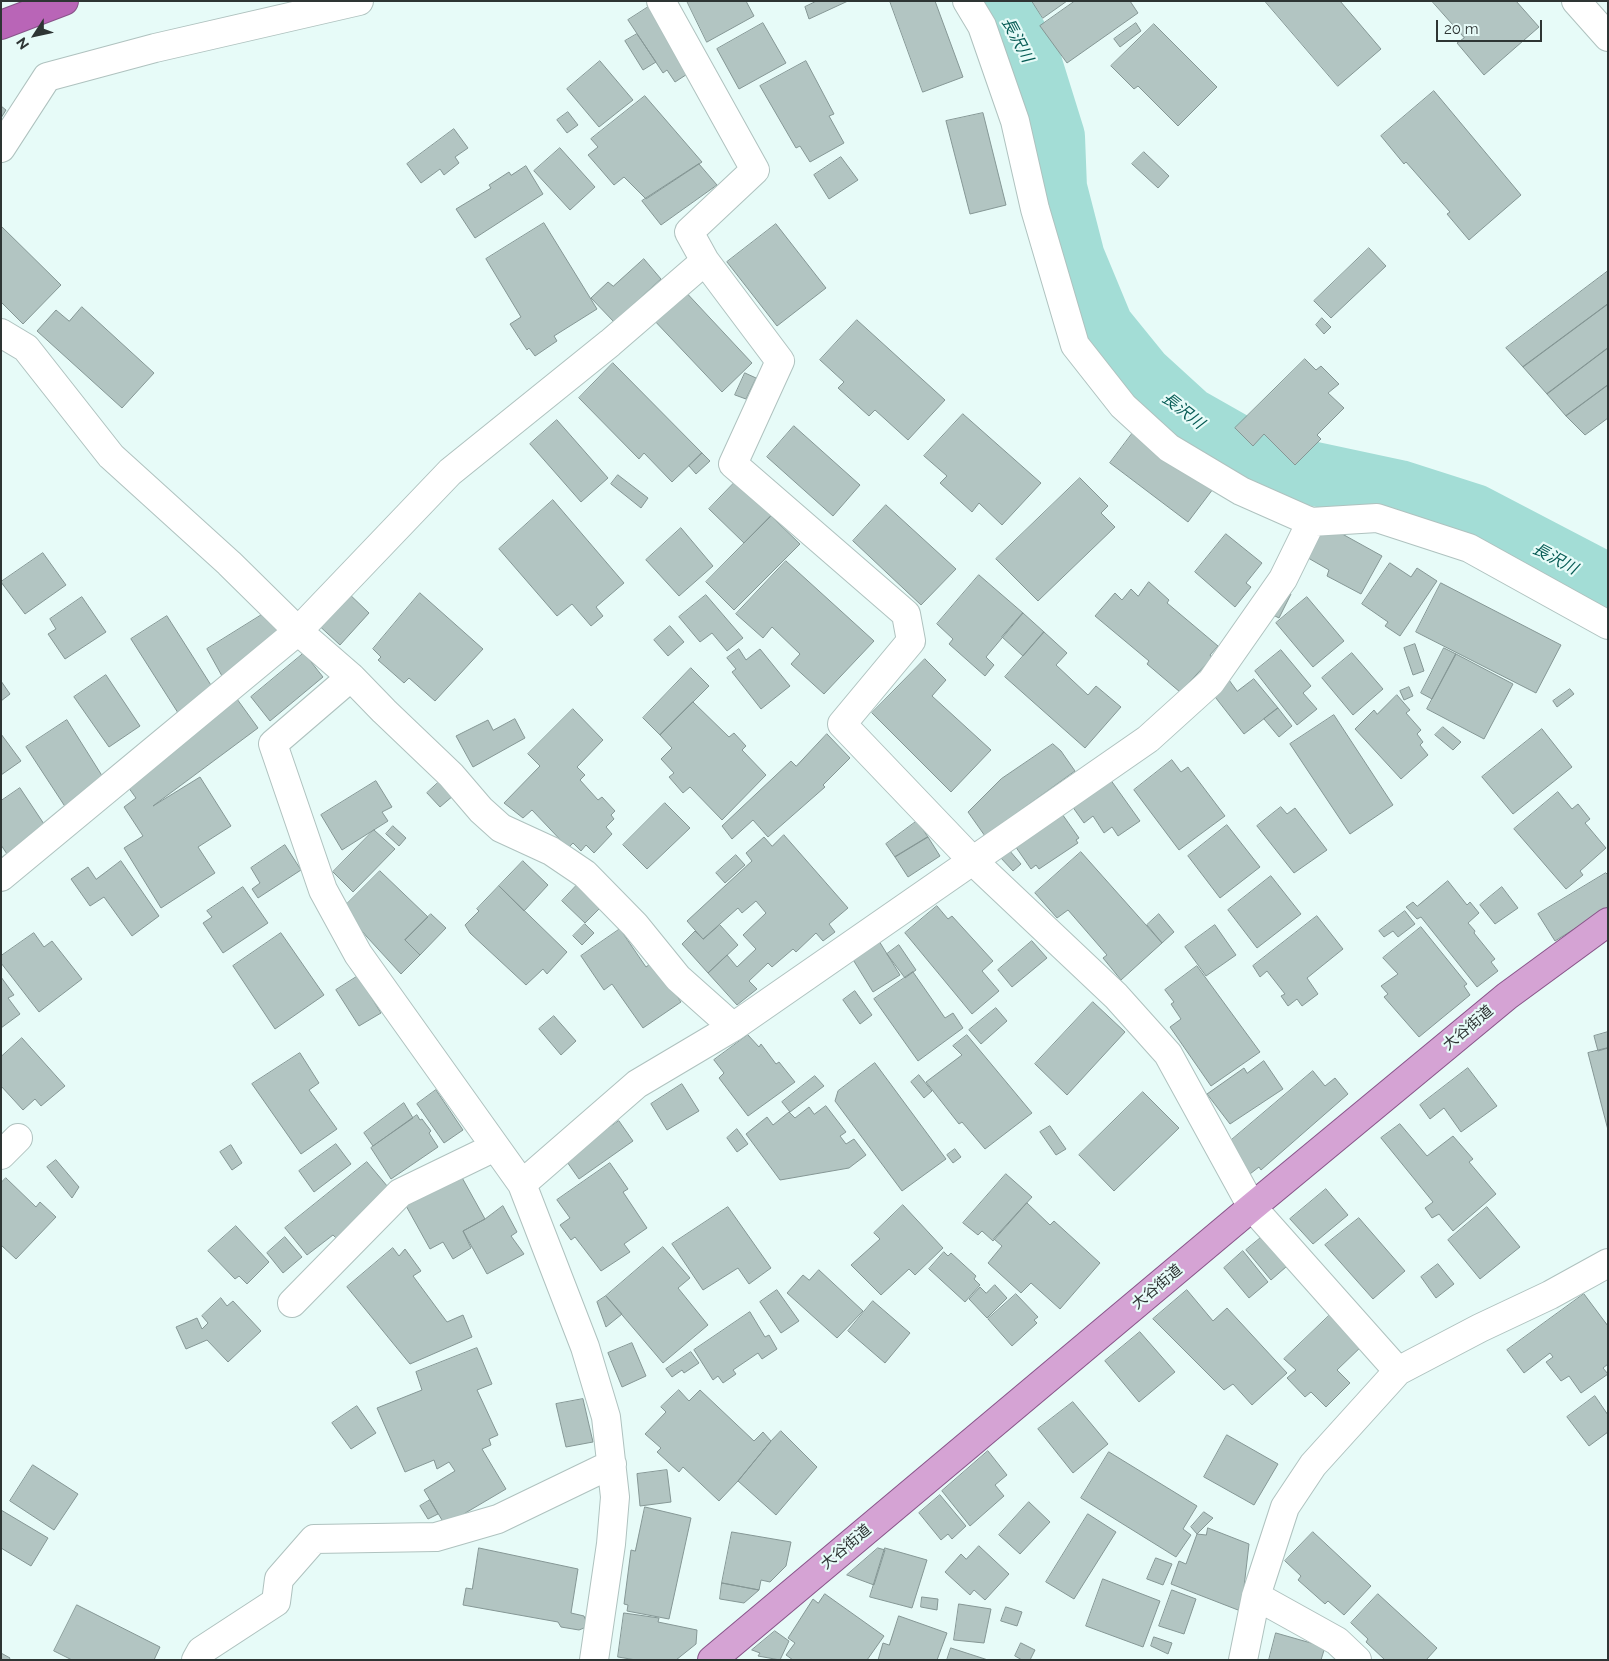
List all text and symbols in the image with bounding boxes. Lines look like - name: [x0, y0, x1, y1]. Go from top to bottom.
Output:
- north arrow: [10, 10, 60, 60]
- scale bar: [1439, 10, 1545, 42]
- water label: 長沢川: [997, 14, 1037, 66]
- text: 20 m: [1444, 20, 1479, 38]
- text: N: [13, 35, 32, 53]
- water label: 長沢川: [1158, 389, 1208, 433]
- water label: 長沢川: [1529, 539, 1581, 579]
- street label: 大谷街道: [1439, 1002, 1497, 1054]
- street label: 大谷街道: [1128, 1261, 1186, 1313]
- street label: 大谷街道: [817, 1521, 875, 1573]

